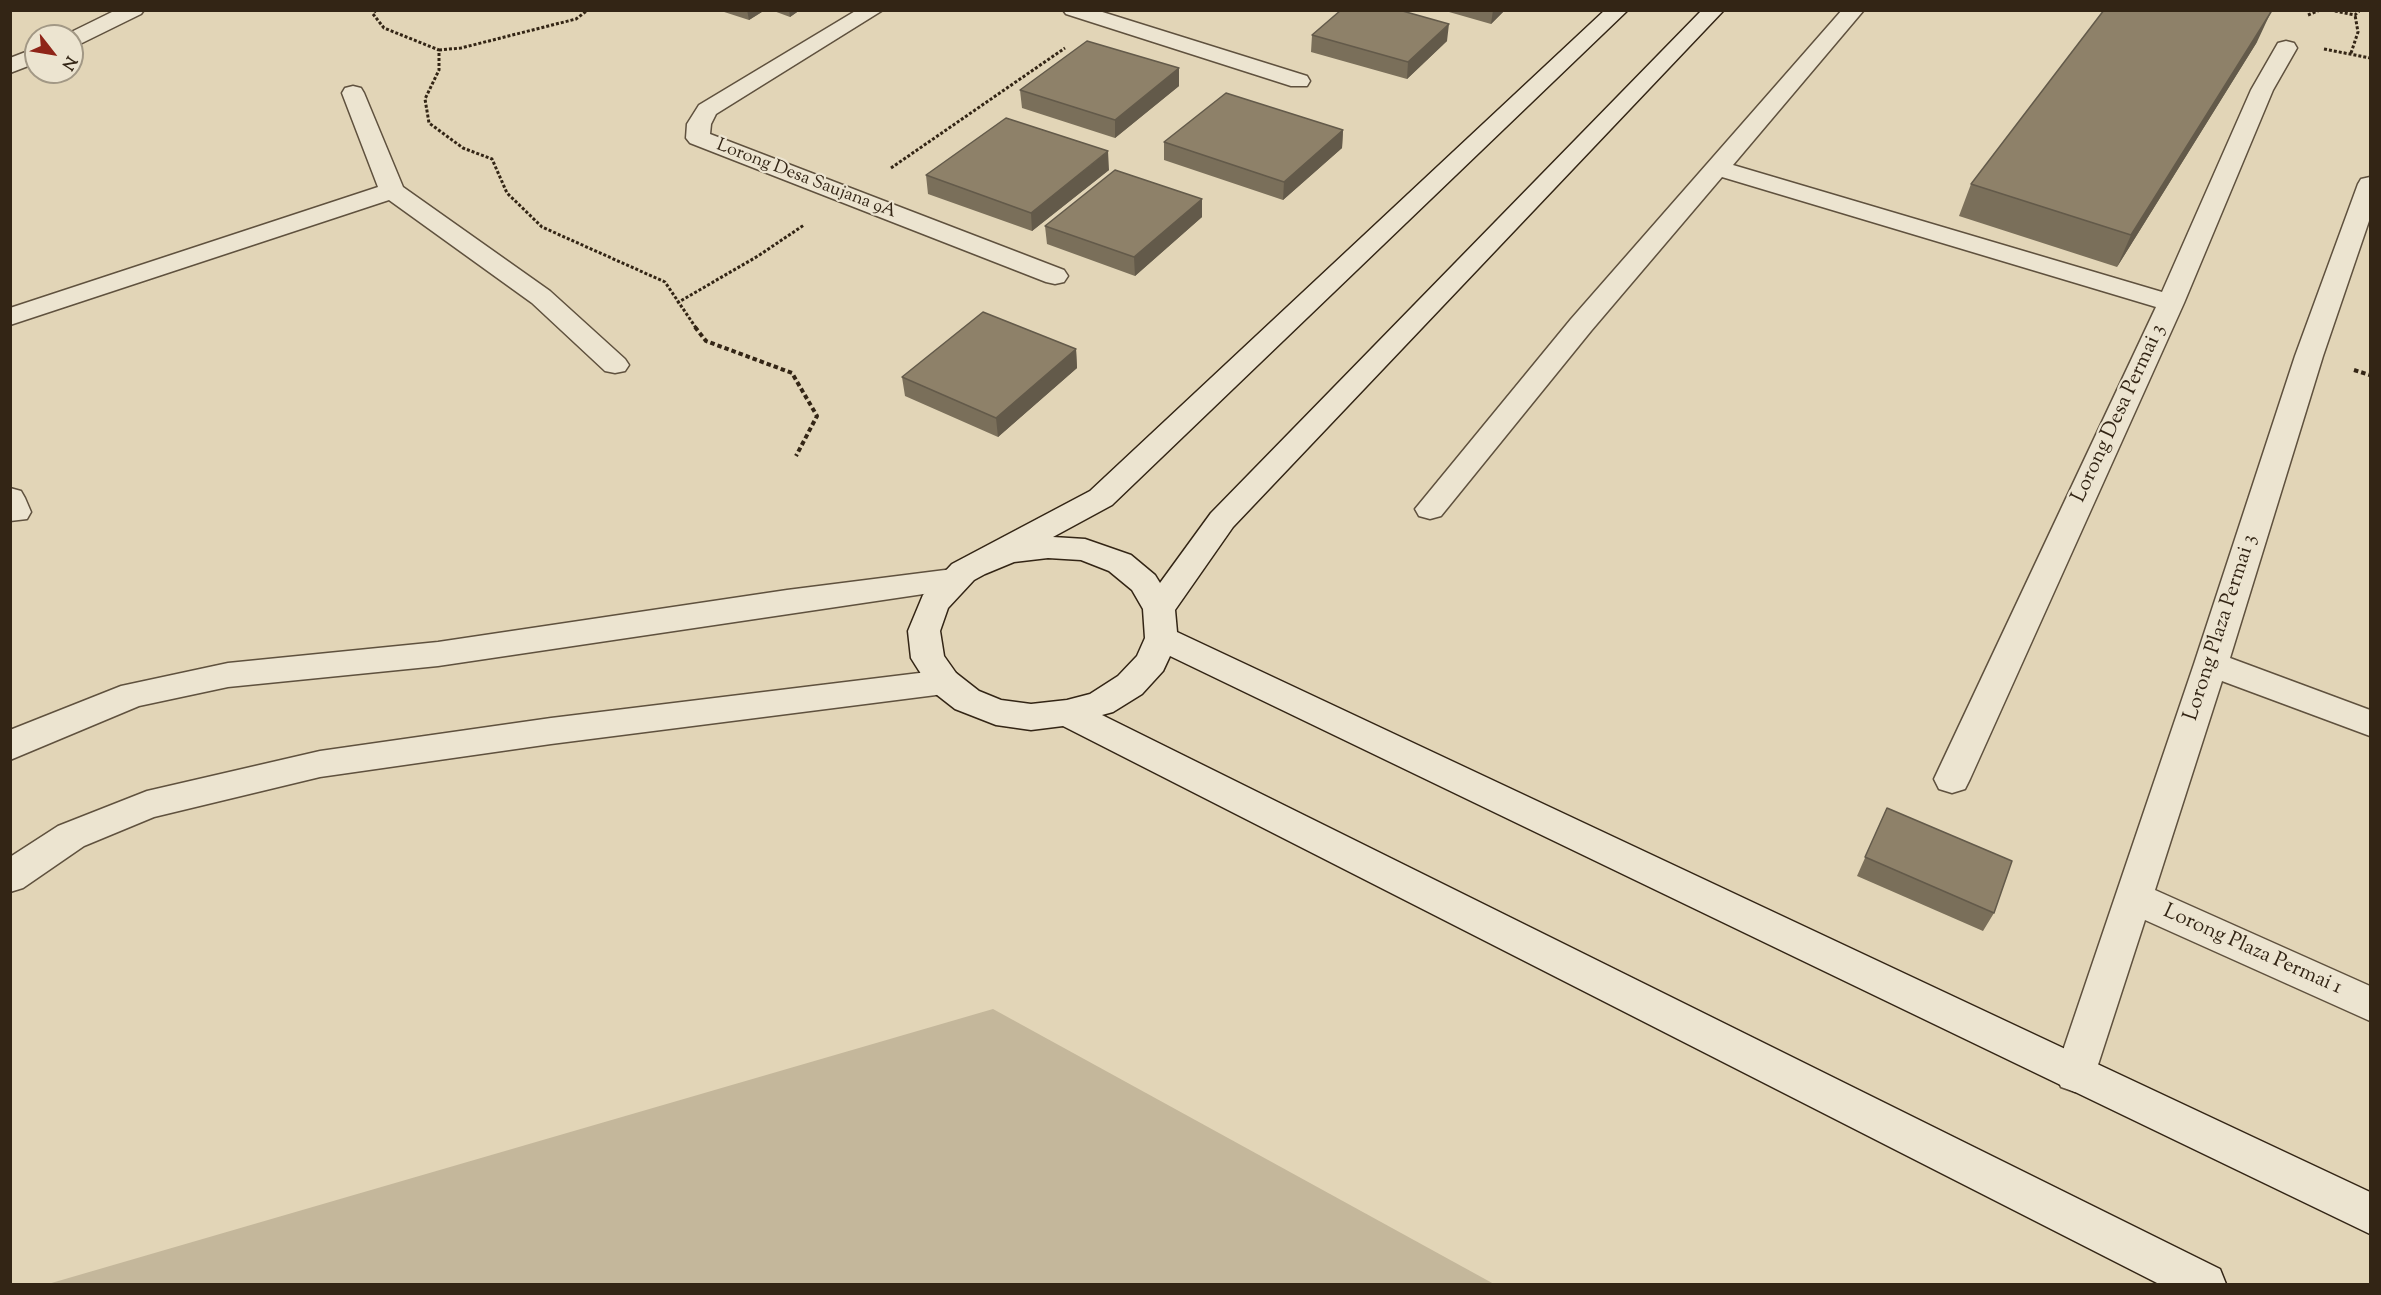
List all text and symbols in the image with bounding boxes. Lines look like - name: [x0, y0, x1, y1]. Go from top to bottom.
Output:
- north arrow: [24, 24, 84, 84]
- text: N: [55, 51, 81, 74]
- street label: Lorong Desa Saujana 9A: [713, 136, 899, 224]
- street label: Lorong Desa Permai 3: [2068, 321, 2172, 507]
- street label: Lorong Plaza Permai 3: [2180, 532, 2264, 724]
- street label: Lorong Plaza Permai 1: [2159, 900, 2345, 1002]

